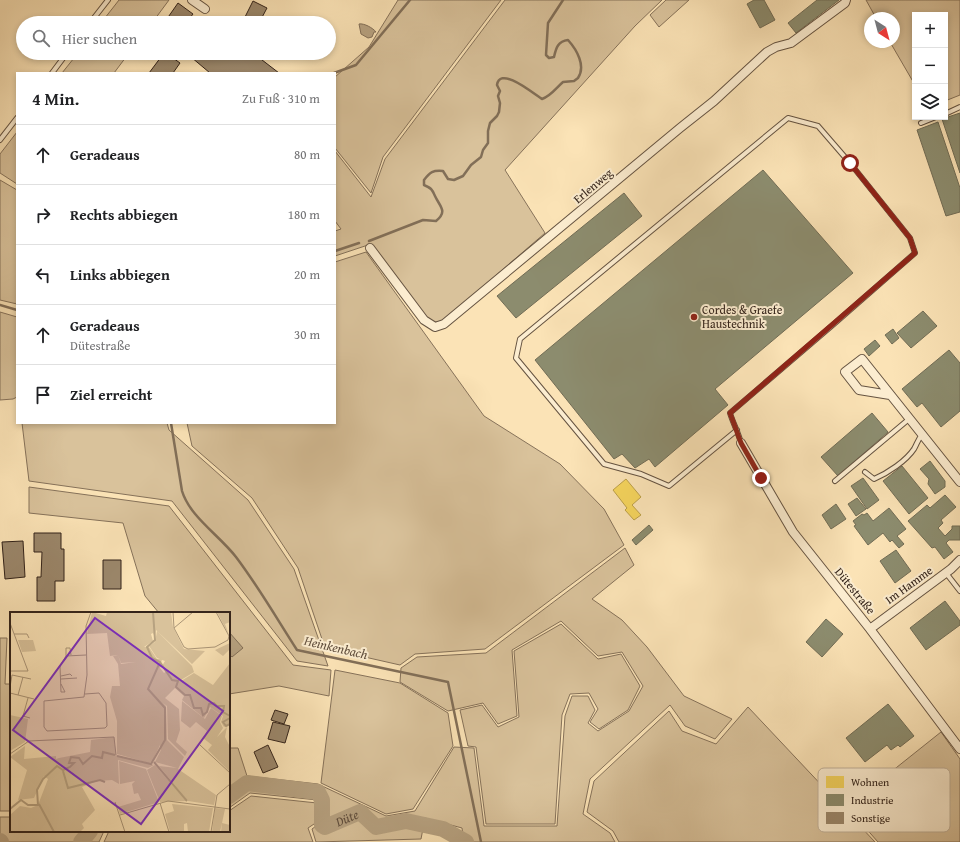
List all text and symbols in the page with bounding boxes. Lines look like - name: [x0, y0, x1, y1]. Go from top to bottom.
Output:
- north arrow: [864, 12, 900, 48]
- map controls: [912, 12, 948, 120]
- button: +: [912, 12, 948, 48]
- search box: [16, 16, 336, 60]
- icon: search: [30, 27, 52, 49]
- text: Hier suchen: [62, 28, 137, 49]
- button: −: [912, 48, 948, 84]
- button: layers: [912, 84, 948, 120]
- text: 4 Min.: [32, 86, 79, 111]
- text: Zu Fuß · 310 m: [242, 89, 320, 108]
- icon: ahead: [32, 144, 54, 166]
- text: Geradeaus: [70, 144, 140, 165]
- text: 80 m: [294, 145, 320, 164]
- route start: [841, 154, 859, 172]
- street label: Erlenweg: [569, 164, 616, 207]
- icon: right: [32, 204, 54, 226]
- text: Rechts abbiegen: [70, 204, 178, 225]
- text: 180 m: [288, 205, 320, 224]
- icon: left: [32, 264, 54, 286]
- text: Links abbiegen: [70, 264, 170, 285]
- text: 20 m: [294, 265, 320, 284]
- place label: Cordes & Graefe Haustechnik: [702, 301, 783, 332]
- marker: Cordes & Graefe Haustechnik: [689, 312, 699, 322]
- text: Geradeaus: [70, 315, 140, 336]
- icon: ahead: [32, 324, 54, 346]
- text: 30 m: [294, 325, 320, 344]
- text: Dütestraße: [70, 336, 130, 355]
- icon: arrive: [32, 384, 54, 406]
- text: Ziel erreicht: [70, 384, 152, 405]
- route end: [752, 469, 770, 487]
- street label: Im Hamme: [881, 561, 936, 608]
- street label: Dütestraße: [831, 564, 880, 618]
- inset map: [10, 612, 230, 832]
- water label: Heinkenbach: [301, 631, 370, 664]
- legend: [818, 768, 950, 832]
- text: Wohnen: [851, 774, 890, 790]
- text: Industrie: [851, 792, 893, 808]
- water label: Düte: [332, 805, 361, 832]
- text: Sonstige: [851, 810, 890, 826]

